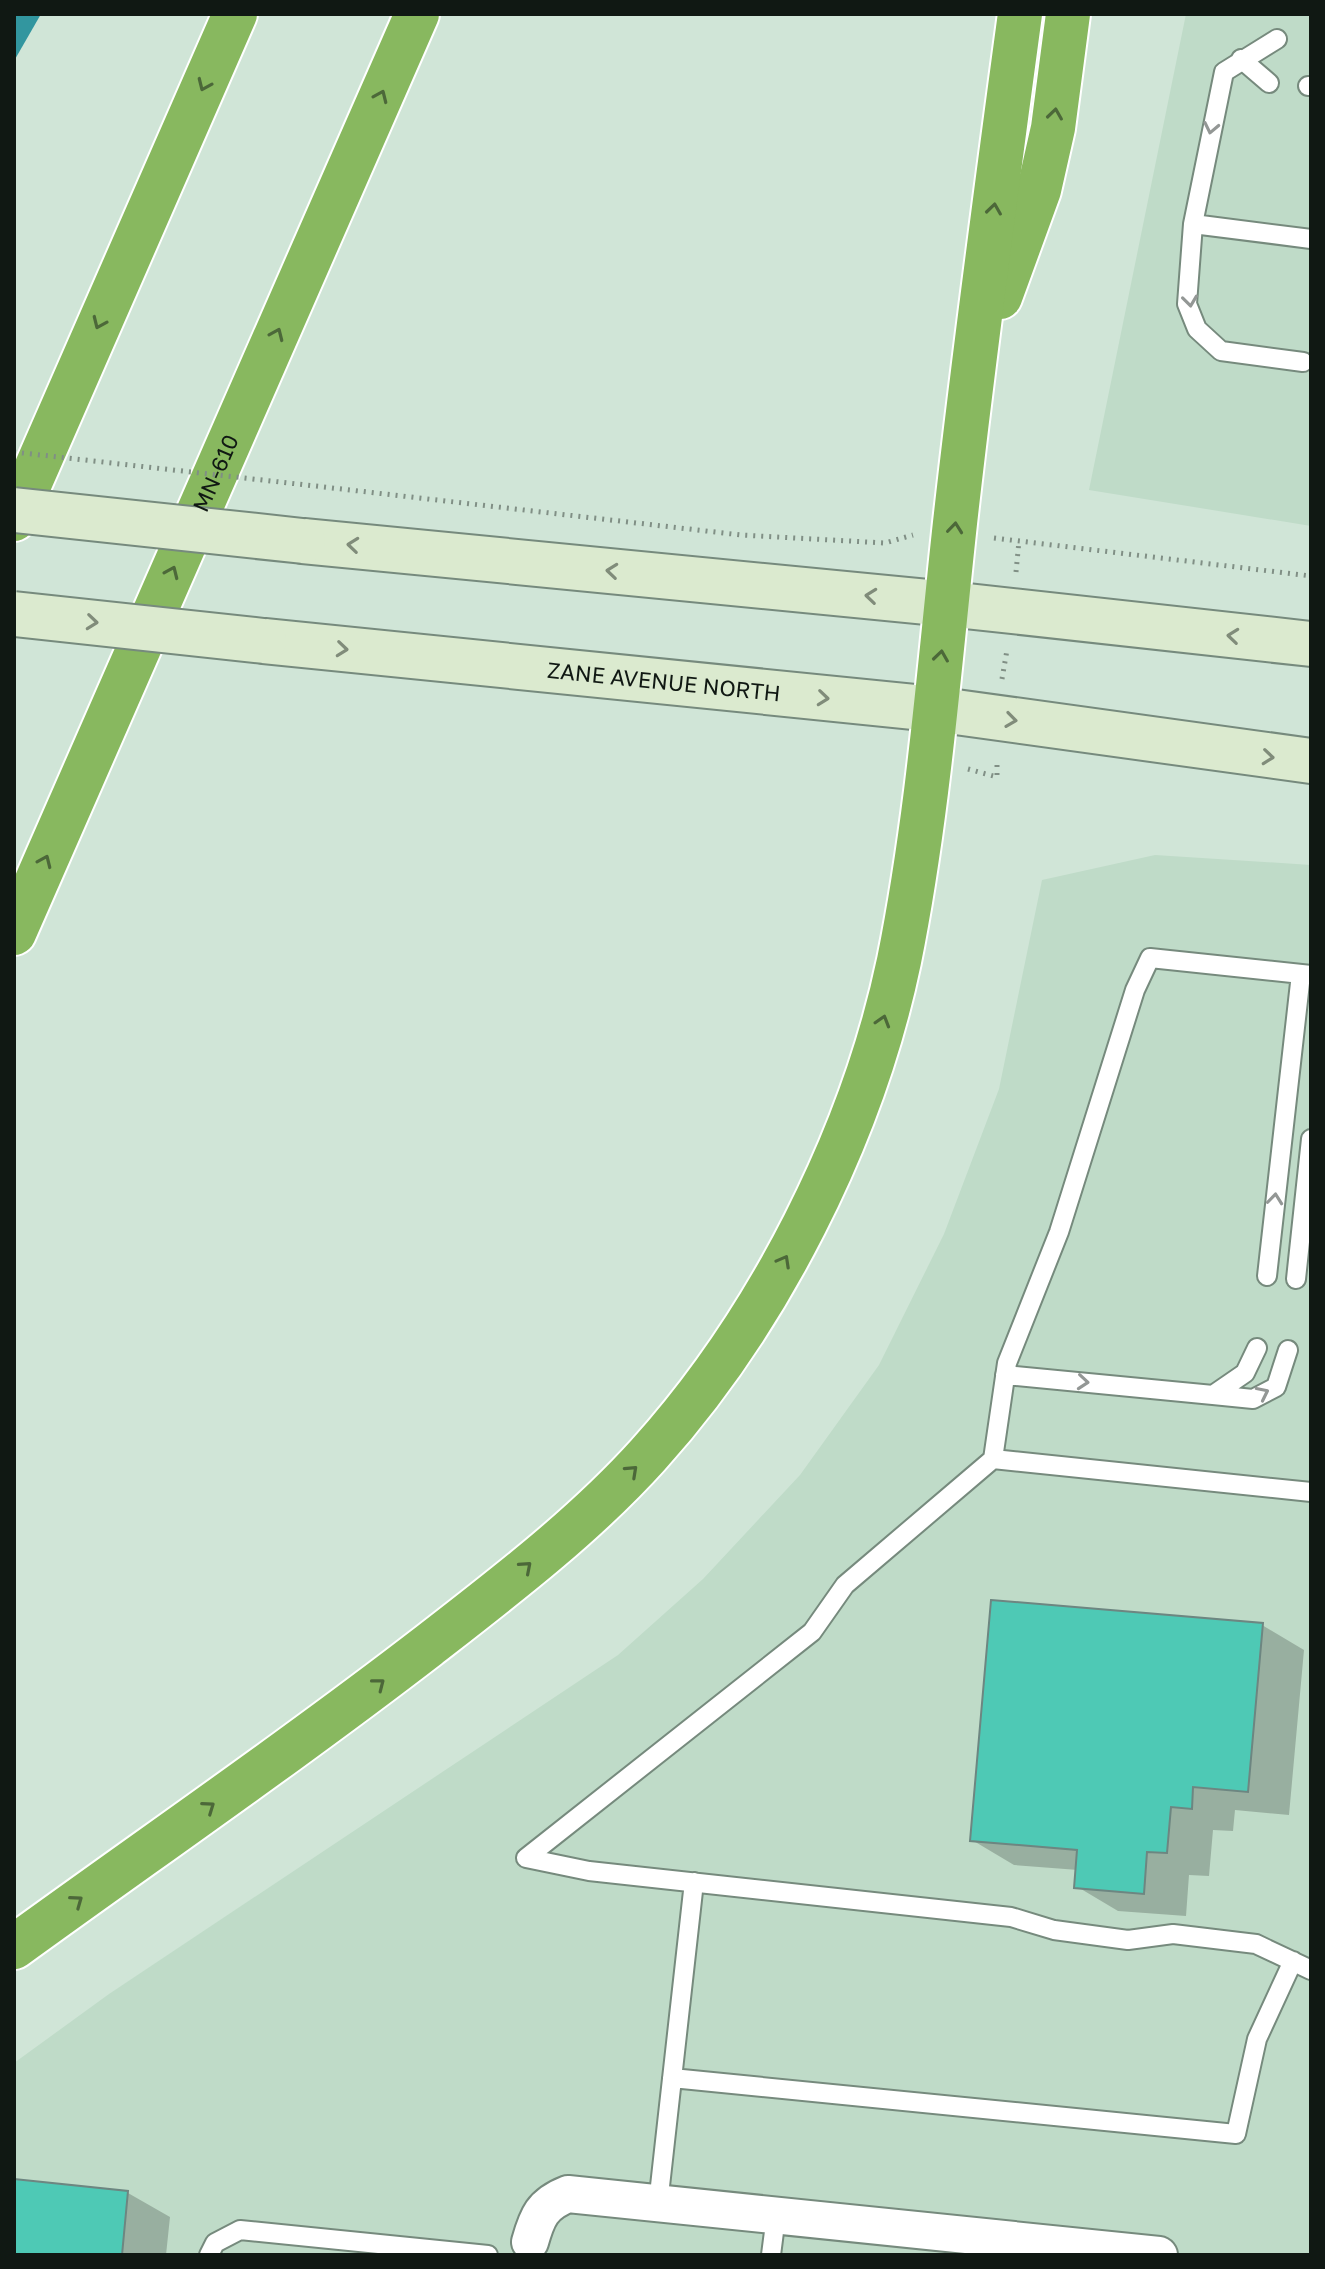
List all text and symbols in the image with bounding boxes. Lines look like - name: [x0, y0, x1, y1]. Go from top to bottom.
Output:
- one-way arrow: [198, 77, 214, 92]
- one-way arrow: [371, 90, 387, 104]
- one-way arrow: [1046, 107, 1063, 121]
- one-way arrow: [1204, 121, 1221, 134]
- one-way arrow: [985, 202, 1002, 215]
- one-way arrow: [1181, 295, 1198, 308]
- one-way arrow: [93, 315, 109, 330]
- one-way arrow: [267, 328, 283, 342]
- street label: MN-610: [186, 430, 244, 516]
- one-way arrow: [946, 522, 963, 535]
- one-way arrow: [346, 537, 359, 554]
- one-way arrow: [605, 562, 618, 579]
- one-way arrow: [163, 566, 179, 580]
- one-way arrow: [864, 588, 877, 605]
- one-way arrow: [85, 614, 98, 631]
- one-way arrow: [1227, 627, 1240, 644]
- one-way arrow: [336, 640, 349, 657]
- one-way arrow: [932, 649, 949, 663]
- street label: ZANE AVENUE NORTH: [546, 656, 782, 706]
- one-way arrow: [817, 689, 830, 706]
- one-way arrow: [1004, 711, 1018, 728]
- one-way arrow: [1262, 748, 1275, 765]
- one-way arrow: [36, 855, 52, 870]
- one-way arrow: [874, 1015, 890, 1029]
- one-way arrow: [1267, 1192, 1284, 1205]
- one-way arrow: [774, 1255, 789, 1269]
- one-way arrow: [1077, 1374, 1090, 1391]
- one-way arrow: [1255, 1387, 1270, 1403]
- one-way arrow: [623, 1465, 637, 1480]
- one-way arrow: [517, 1562, 532, 1577]
- one-way arrow: [370, 1679, 385, 1693]
- one-way arrow: [201, 1802, 215, 1817]
- one-way arrow: [68, 1897, 83, 1911]

